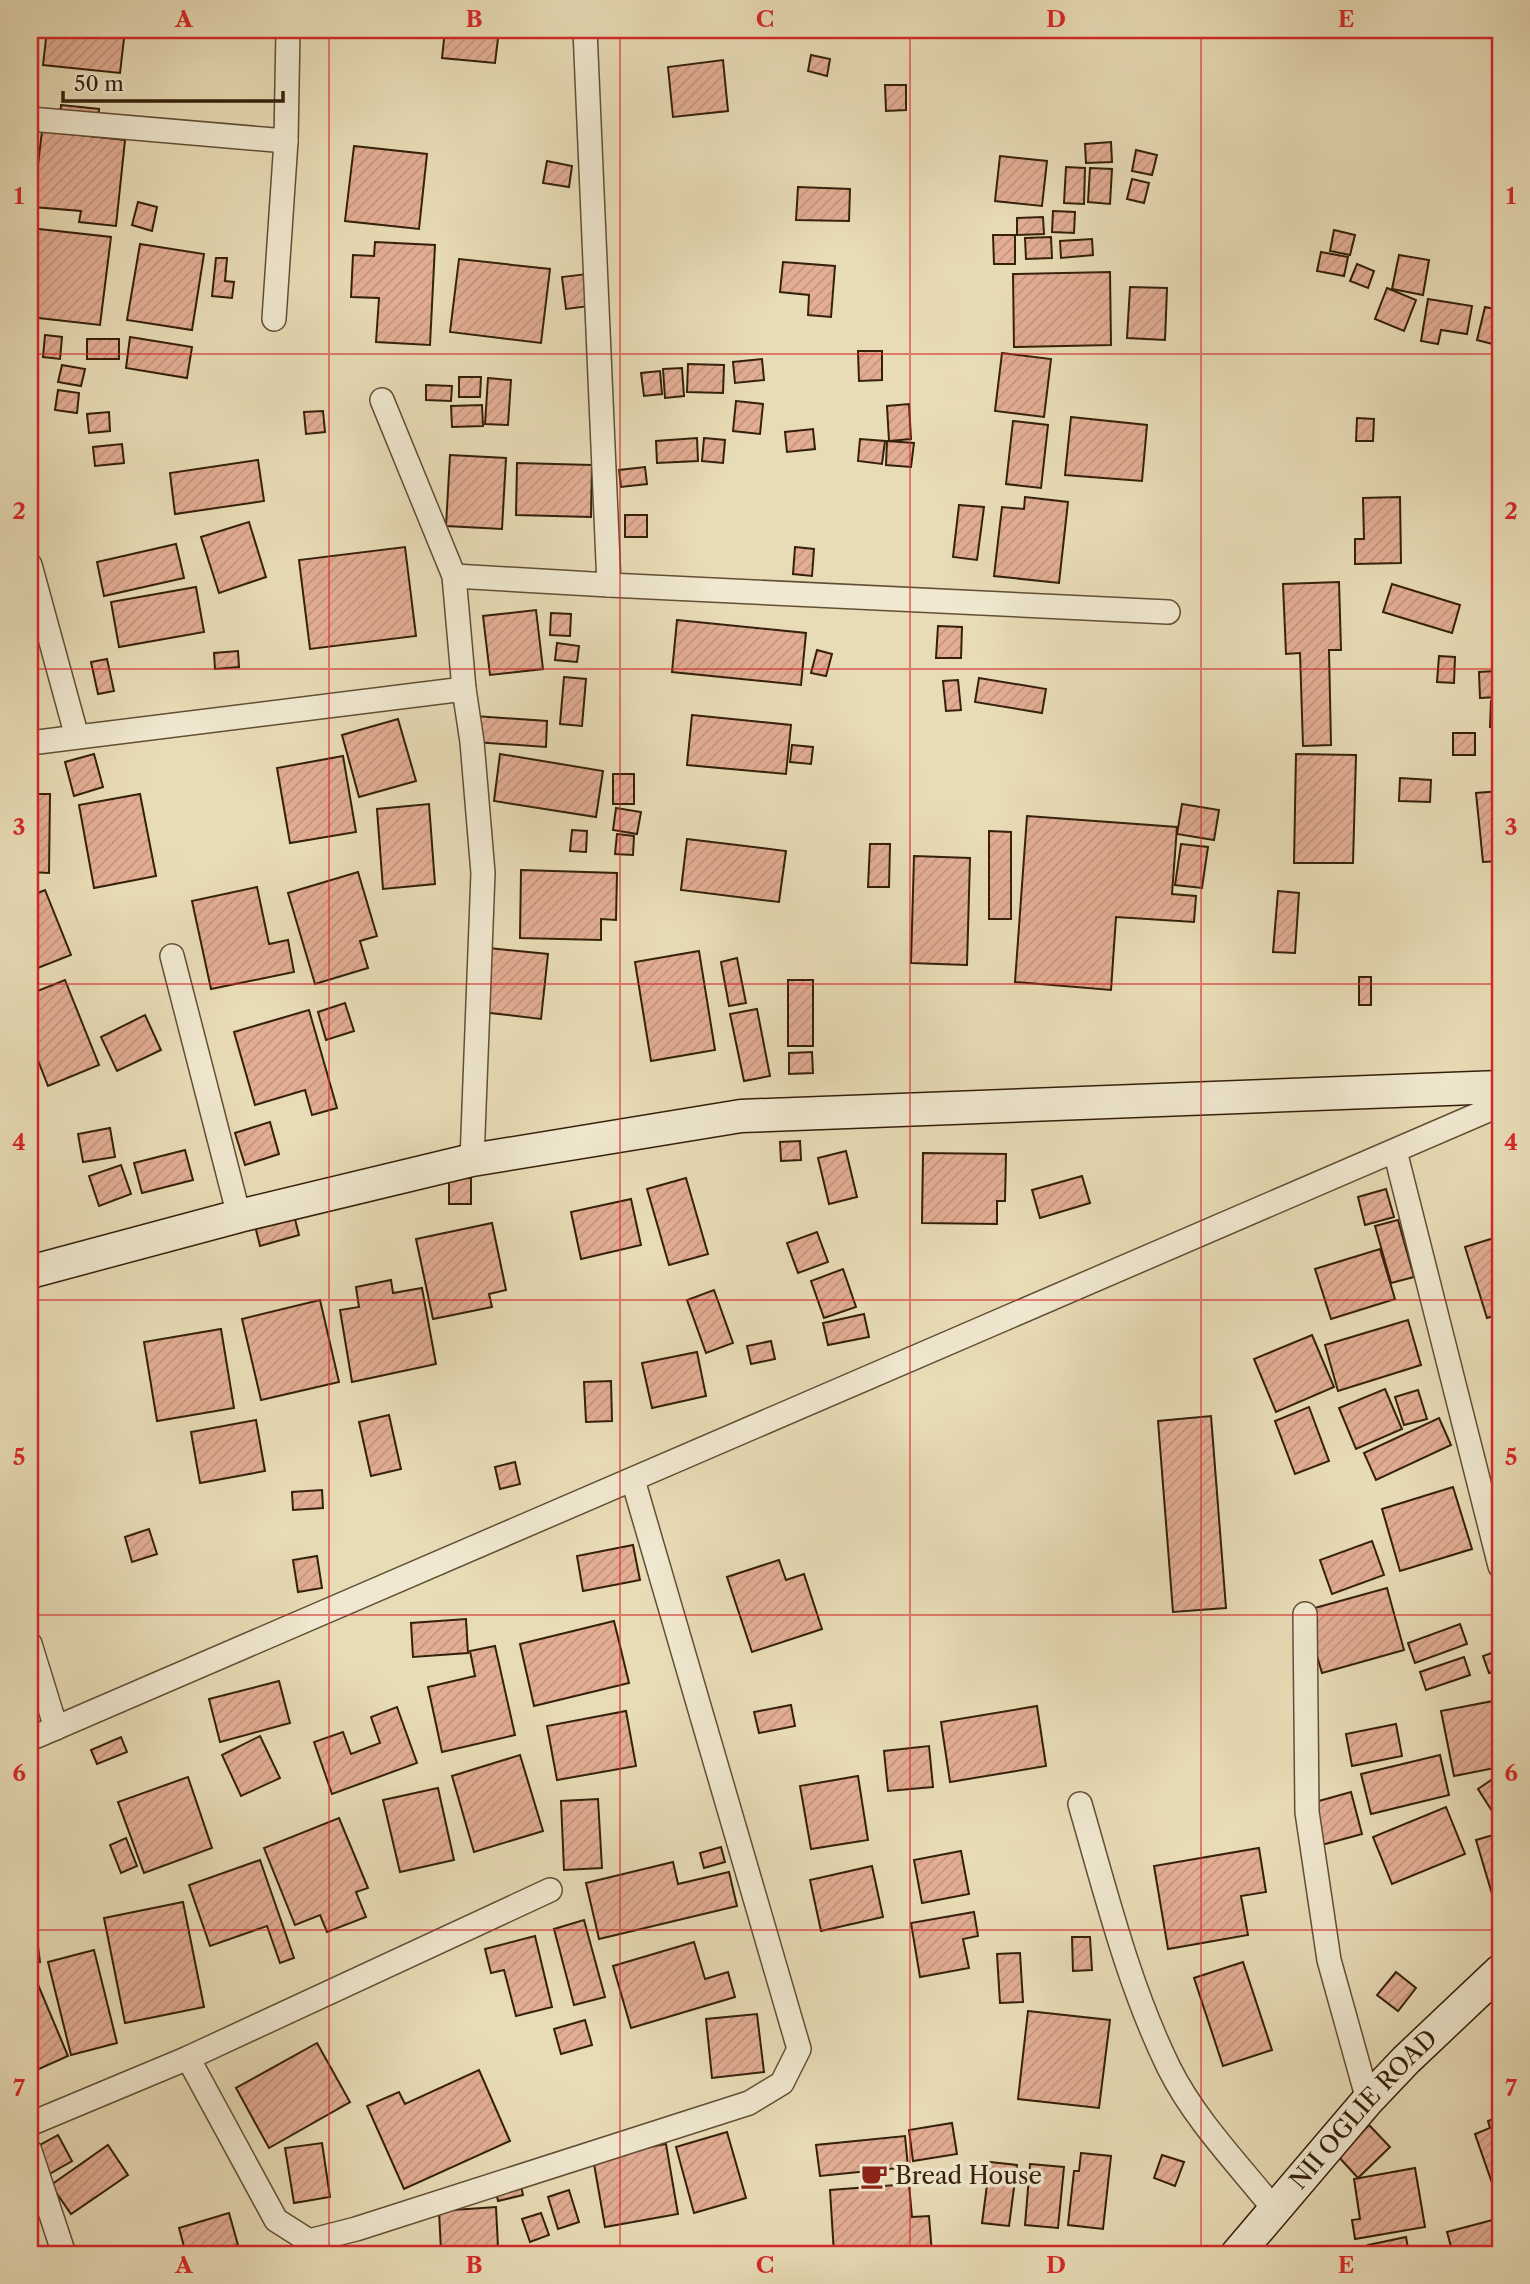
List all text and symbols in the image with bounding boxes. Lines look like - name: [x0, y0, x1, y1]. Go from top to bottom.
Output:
- text: A: [174, 5, 194, 33]
- text: B: [465, 5, 483, 33]
- text: C: [756, 5, 774, 33]
- text: D: [1046, 5, 1066, 33]
- text: E: [1338, 5, 1354, 33]
- scale bar: [63, 60, 284, 104]
- text: 50 m: [74, 71, 124, 96]
- text: 1: [14, 182, 25, 210]
- text: 1: [1506, 182, 1517, 210]
- text: 2: [12, 497, 26, 525]
- text: 2: [1504, 497, 1518, 525]
- text: 3: [13, 813, 26, 841]
- text: 3: [1505, 813, 1518, 841]
- text: 4: [12, 1128, 26, 1156]
- text: 4: [1504, 1128, 1518, 1156]
- text: 5: [13, 1443, 25, 1471]
- text: 5: [1505, 1443, 1517, 1471]
- text: 6: [12, 1759, 26, 1787]
- text: 6: [1504, 1759, 1518, 1787]
- street label: NII OGLIE ROAD: [1284, 2024, 1443, 2195]
- text: 7: [13, 2074, 25, 2102]
- text: 7: [1505, 2074, 1517, 2102]
- cafe icon: Bread House: [859, 2161, 889, 2191]
- place label: Bread House: [895, 2161, 1042, 2190]
- text: A: [174, 2251, 194, 2279]
- text: B: [465, 2251, 483, 2279]
- text: C: [756, 2251, 774, 2279]
- text: D: [1046, 2251, 1066, 2279]
- text: E: [1338, 2251, 1354, 2279]

